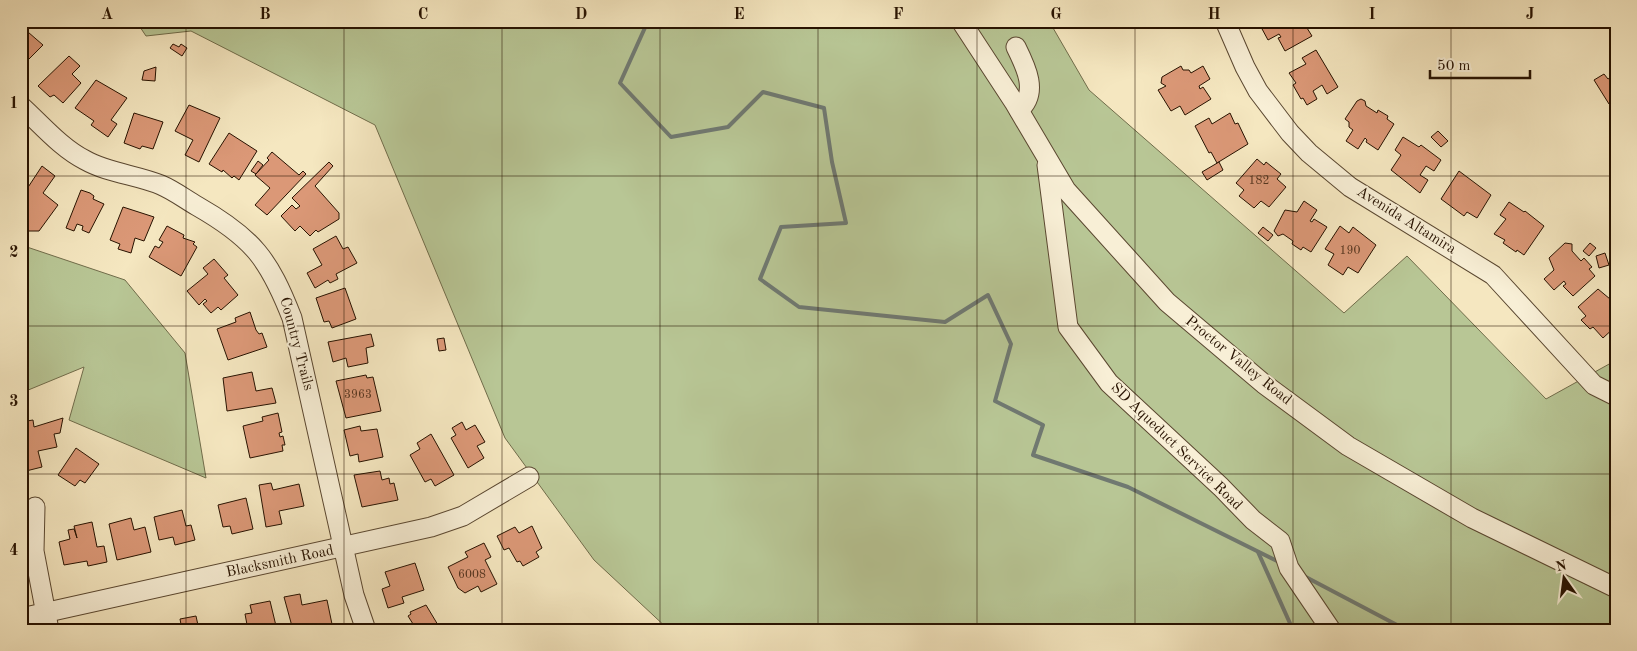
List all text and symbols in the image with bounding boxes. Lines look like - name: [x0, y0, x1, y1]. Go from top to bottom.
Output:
- text: A: [101, 7, 113, 23]
- text: B: [259, 7, 271, 23]
- text: C: [418, 7, 428, 23]
- text: D: [575, 7, 587, 23]
- text: E: [733, 7, 745, 23]
- text: F: [893, 7, 904, 23]
- text: G: [1050, 7, 1062, 23]
- text: H: [1207, 7, 1221, 23]
- text: I: [1368, 7, 1376, 23]
- text: J: [1526, 7, 1535, 23]
- scale bar: [1430, 48, 1530, 80]
- text: 50 m: [1437, 59, 1471, 74]
- text: 1: [9, 96, 19, 112]
- house number: 182: [1249, 175, 1269, 187]
- street label: Avenida Altamira: [1354, 184, 1459, 258]
- text: 2: [9, 245, 19, 261]
- house number: 190: [1340, 245, 1360, 257]
- street label: Country Trails: [276, 296, 316, 392]
- street label: Proctor Valley Road: [1182, 314, 1294, 408]
- street label: SD Aqueduct Service Road: [1107, 380, 1245, 514]
- house number: 3963: [344, 389, 372, 401]
- text: 3: [9, 394, 19, 410]
- text: 4: [9, 543, 19, 559]
- street label: Blacksmith Road: [225, 543, 335, 581]
- north arrow: [1540, 554, 1590, 604]
- text: N: [1554, 558, 1568, 574]
- house number: 6008: [458, 569, 486, 581]

